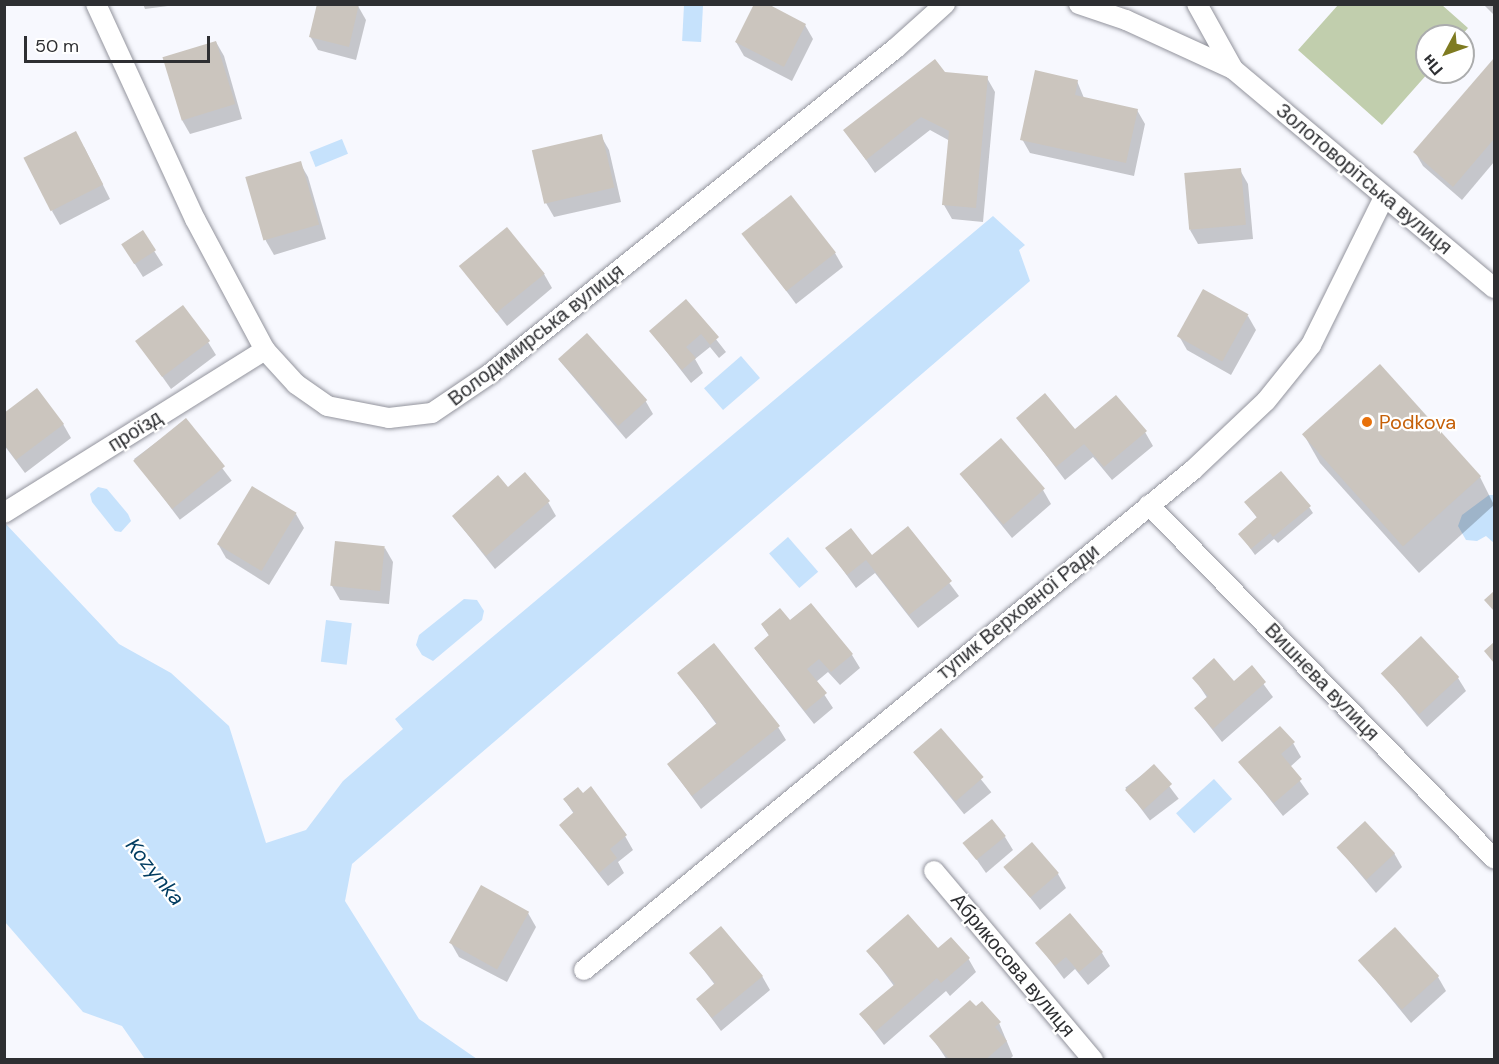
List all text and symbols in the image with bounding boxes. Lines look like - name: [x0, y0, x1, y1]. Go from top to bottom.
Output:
- scale bar: [27, 24, 213, 62]
- north arrow: [1415, 24, 1475, 84]
- text: 50 m: [35, 34, 79, 58]
- text: Пн: [1418, 50, 1447, 80]
- street label: Золотоворітська вулиця: [1271, 98, 1457, 260]
- street label: Володимирська вулиця: [443, 259, 629, 411]
- street label: проїзд: [104, 405, 166, 457]
- place label: Podkova: [1379, 410, 1456, 434]
- marker: Podkova: [1360, 415, 1374, 429]
- street label: тупик Верховної Ради: [932, 539, 1104, 685]
- street label: Вишнева вулиця: [1260, 618, 1384, 746]
- water label: Kozynka: [120, 833, 190, 911]
- street label: Абрикосова вулиця: [946, 888, 1080, 1042]

